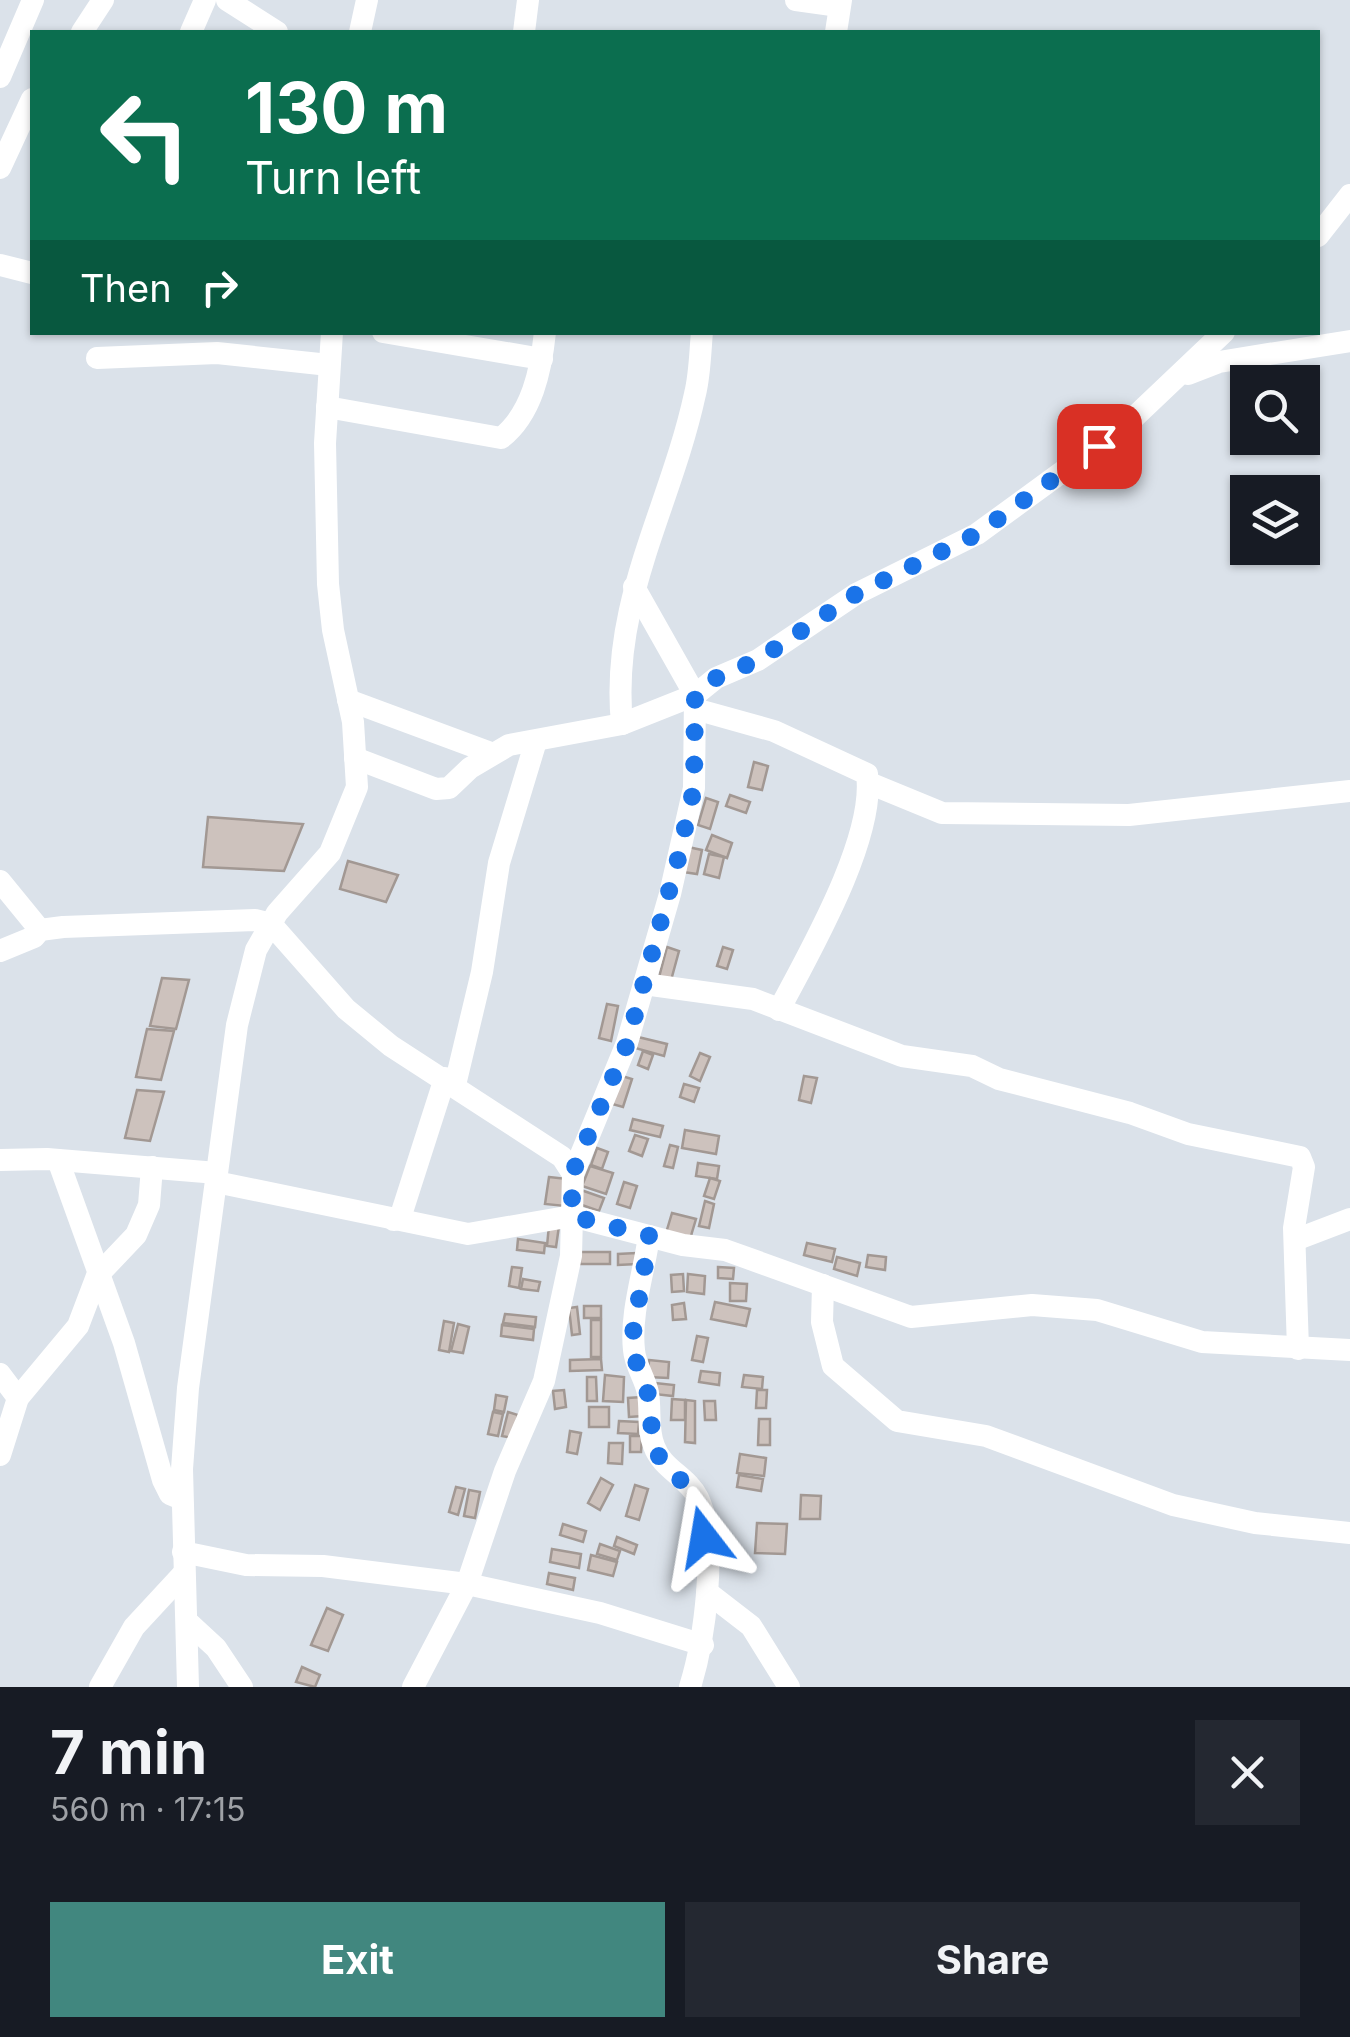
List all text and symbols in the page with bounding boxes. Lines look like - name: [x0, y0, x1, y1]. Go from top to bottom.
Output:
- text: 130 m: [245, 65, 448, 150]
- icon: left: [80, 70, 210, 200]
- text: Turn left: [245, 150, 421, 205]
- icon: right: [192, 260, 247, 315]
- text: Then: [80, 265, 172, 311]
- map controls: [1230, 365, 1320, 565]
- button: search: [1230, 365, 1320, 455]
- pin: [1057, 404, 1142, 489]
- icon: arrive: [1072, 419, 1127, 474]
- button: layers: [1230, 475, 1320, 565]
- position arrow: [652, 1485, 756, 1589]
- text: 7 min: [50, 1716, 207, 1788]
- button: close: [1195, 1720, 1300, 1825]
- text: 560 m · 17:15: [50, 1790, 245, 1829]
- button: Exit: [50, 1902, 665, 2017]
- button: Share: [685, 1902, 1300, 2017]

